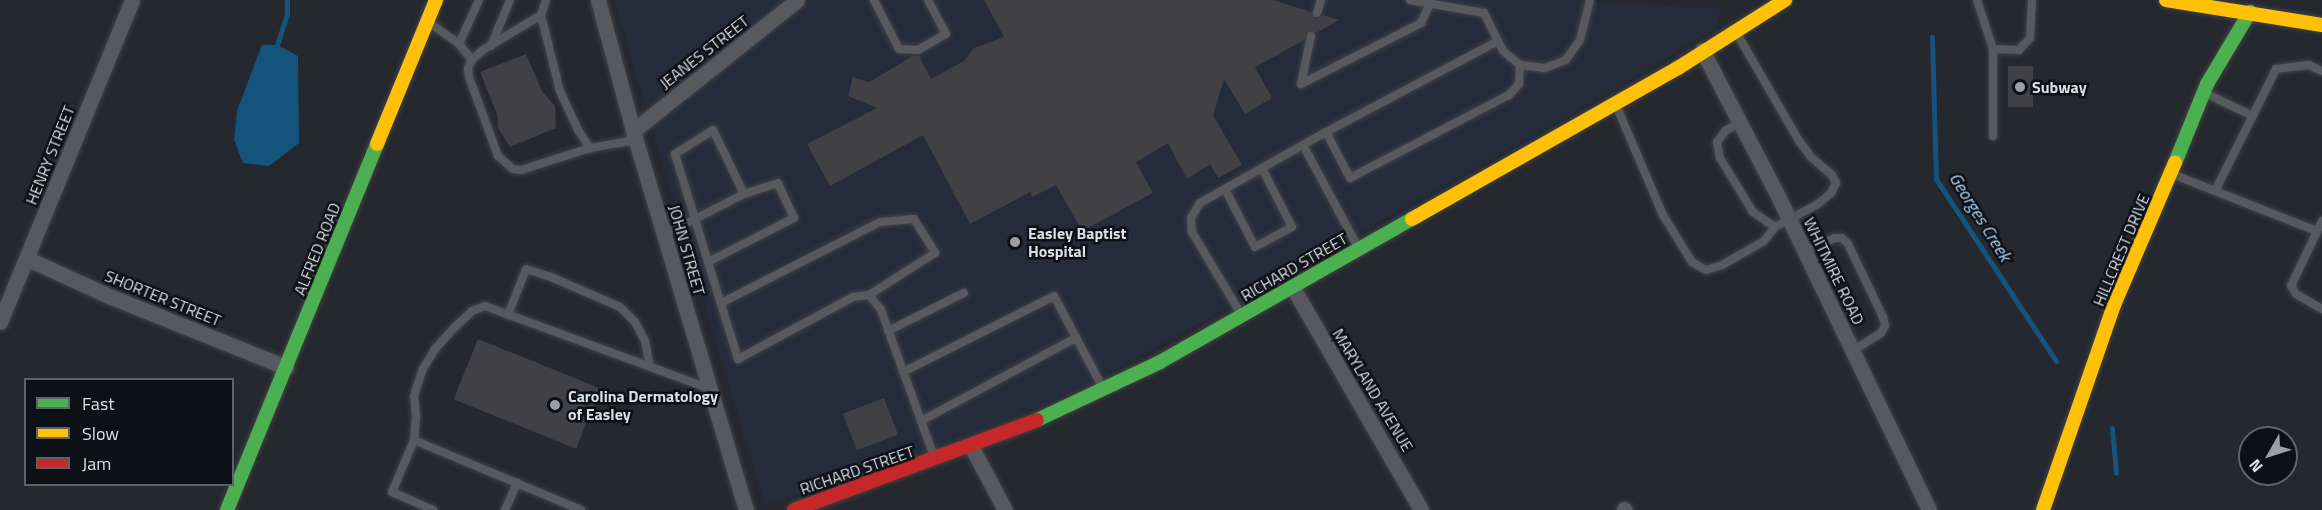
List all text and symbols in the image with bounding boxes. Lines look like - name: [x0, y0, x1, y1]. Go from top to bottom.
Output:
- street label: JEANES STREET: [656, 11, 752, 93]
- place label: Subway: [2032, 77, 2087, 97]
- marker: Subway: [2013, 80, 2027, 94]
- street label: HENRY STREET: [21, 103, 79, 207]
- water label: Georges Creek: [1944, 169, 2016, 265]
- street label: HILLCREST DRIVE: [2089, 191, 2153, 309]
- street label: ALFRED ROAD: [290, 200, 344, 298]
- street label: JOHN STREET: [665, 202, 709, 298]
- street label: WHITMIRE ROAD: [1800, 214, 1868, 328]
- place label: Easley Baptist Hospital: [1028, 223, 1126, 261]
- street label: RICHARD STREET: [1237, 229, 1351, 305]
- marker: Easley Baptist Hospital: [1006, 233, 1024, 251]
- street label: SHORTER STREET: [102, 266, 224, 330]
- street label: MARYLAND AVENUE: [1329, 325, 1417, 455]
- legend: [24, 378, 234, 486]
- place label: Carolina Dermatology of Easley: [568, 386, 718, 424]
- text: Fast: [82, 390, 115, 417]
- marker: Carolina Dermatology of Easley: [546, 396, 564, 414]
- text: Slow: [82, 420, 119, 447]
- north arrow: [2238, 426, 2298, 486]
- street label: RICHARD STREET: [797, 441, 917, 499]
- text: Jam: [82, 450, 111, 477]
- text: N: [2243, 454, 2268, 478]

